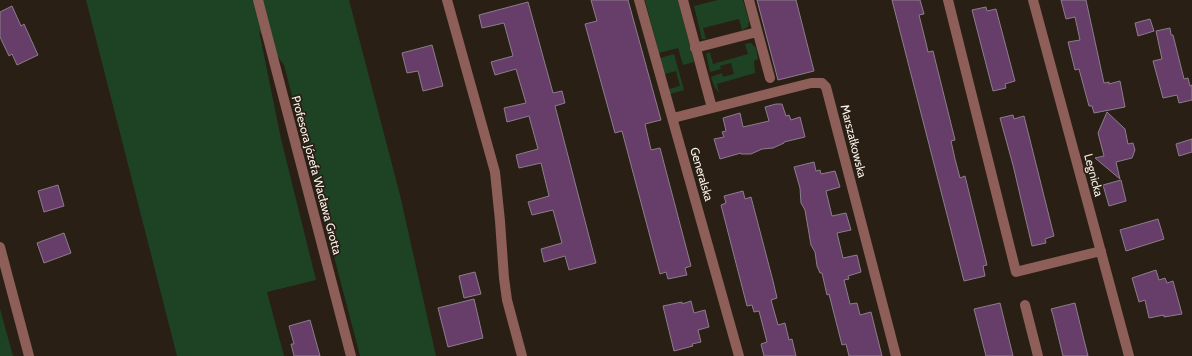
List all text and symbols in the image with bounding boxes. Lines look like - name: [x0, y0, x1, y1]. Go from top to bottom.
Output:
- street label: Profesora Józefa Wacława Grotta: [289, 94, 345, 256]
- street label: Marszałkowska: [838, 103, 870, 179]
- street label: Generalska: [687, 145, 717, 203]
- street label: Legnicka: [1081, 152, 1107, 198]

